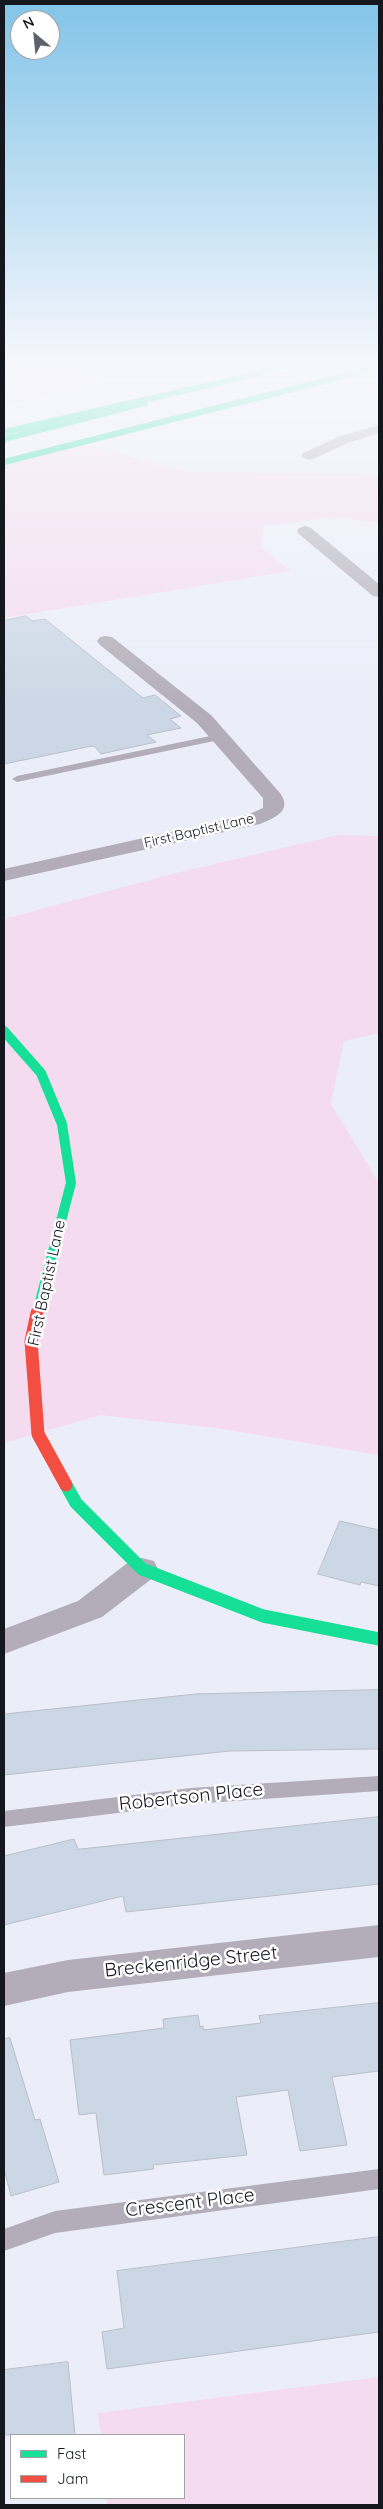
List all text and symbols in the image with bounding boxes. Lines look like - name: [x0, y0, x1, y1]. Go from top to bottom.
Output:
- north arrow: [10, 10, 60, 60]
- text: N: [20, 12, 37, 33]
- street label: First Baptist Lane: [142, 810, 256, 852]
- street label: First Baptist Lane: [24, 1218, 70, 1348]
- street label: Robertson Place: [118, 1778, 264, 1816]
- street label: Breckenridge Street: [104, 1942, 278, 1982]
- street label: Crescent Place: [124, 2184, 256, 2222]
- legend: [10, 2434, 185, 2499]
- text: Fast: [57, 2444, 86, 2463]
- text: Jam: [57, 2469, 88, 2488]

